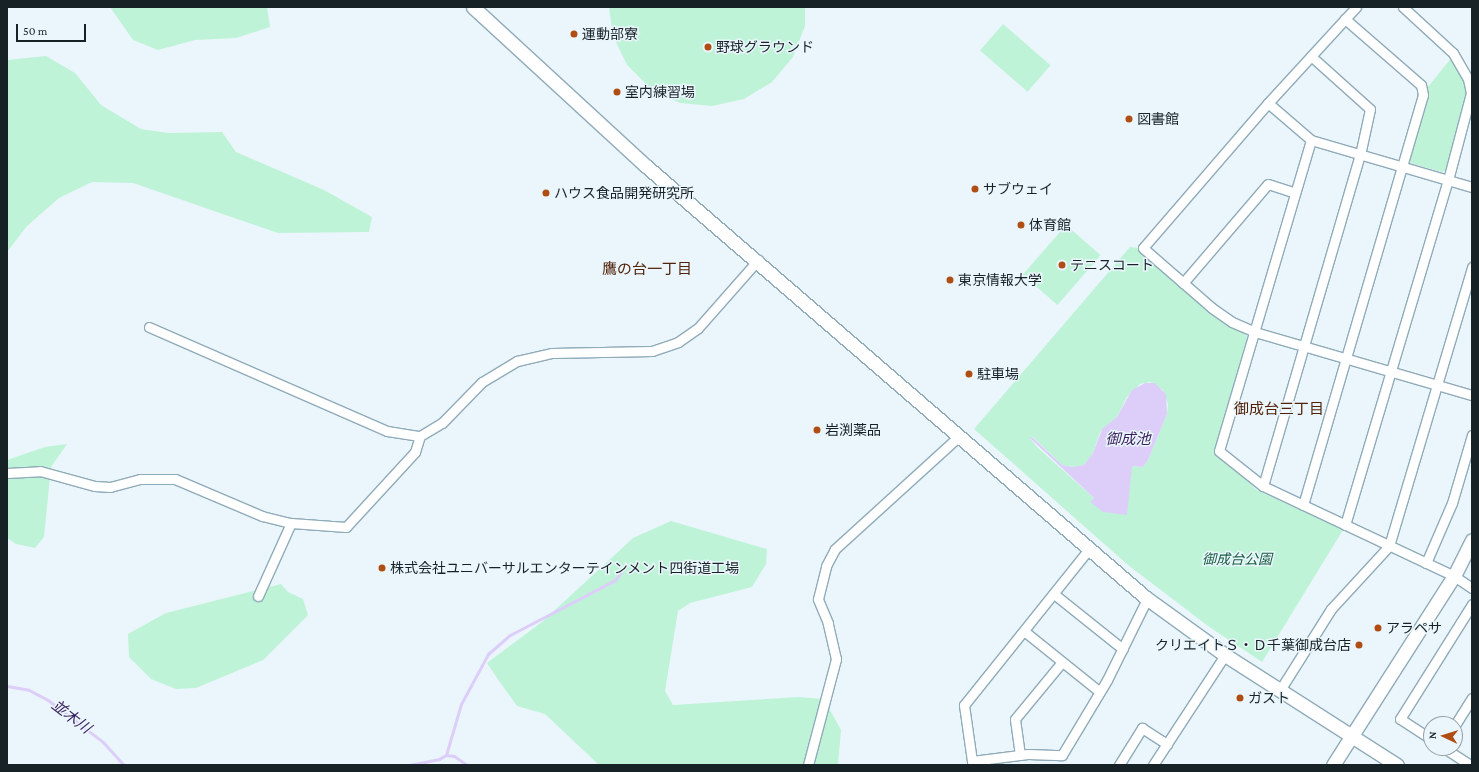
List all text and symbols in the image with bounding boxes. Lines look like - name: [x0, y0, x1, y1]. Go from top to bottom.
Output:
- scale bar: [18, 16, 88, 42]
- text: 50 m: [23, 24, 47, 38]
- place label: 運動部寮: [582, 26, 638, 42]
- marker: 運動部寮: [569, 29, 579, 39]
- place label: 野球グラウンド: [716, 39, 814, 55]
- marker: 野球グラウンド: [703, 42, 713, 52]
- place label: 室内練習場: [625, 84, 695, 100]
- marker: 室内練習場: [612, 87, 622, 97]
- place label: 図書館: [1137, 111, 1179, 127]
- marker: 図書館: [1124, 114, 1134, 124]
- place label: サブウェイ: [983, 181, 1053, 197]
- marker: サブウェイ: [970, 184, 980, 194]
- place label: ハウス食品開発研究所: [554, 185, 694, 201]
- marker: ハウス食品開発研究所: [541, 188, 551, 198]
- place label: 体育館: [1029, 217, 1071, 233]
- marker: 体育館: [1016, 220, 1026, 230]
- place label: テニスコート: [1070, 257, 1154, 273]
- marker: テニスコート: [1057, 260, 1067, 270]
- district label: 鷹の台一丁目: [602, 261, 692, 279]
- place label: 東京情報大学: [958, 272, 1042, 288]
- marker: 東京情報大学: [945, 275, 955, 285]
- place label: 駐車場: [977, 366, 1019, 382]
- marker: 駐車場: [964, 369, 974, 379]
- district label: 御成台三丁目: [1234, 401, 1324, 419]
- place label: 岩渕薬品: [825, 422, 881, 438]
- marker: 岩渕薬品: [812, 425, 822, 435]
- water label: 御成池: [1106, 431, 1150, 449]
- park label: 御成台公園: [1202, 551, 1272, 567]
- place label: 株式会社ユニバーサルエンターテインメント四街道工場: [390, 560, 740, 576]
- marker: 株式会社ユニバーサルエンターテインメント四街道工場: [377, 563, 387, 573]
- place label: アラペサ: [1386, 620, 1442, 636]
- marker: アラペサ: [1373, 623, 1383, 633]
- place label: クリエイトＳ・Ｄ千葉御成台店: [1155, 637, 1351, 653]
- marker: クリエイトＳ・Ｄ千葉御成台店: [1354, 640, 1364, 650]
- place label: ガスト: [1248, 690, 1290, 706]
- marker: ガスト: [1235, 693, 1245, 703]
- water label: 並木川: [48, 696, 94, 738]
- north arrow: [1423, 716, 1463, 756]
- text: N: [1426, 731, 1438, 739]

